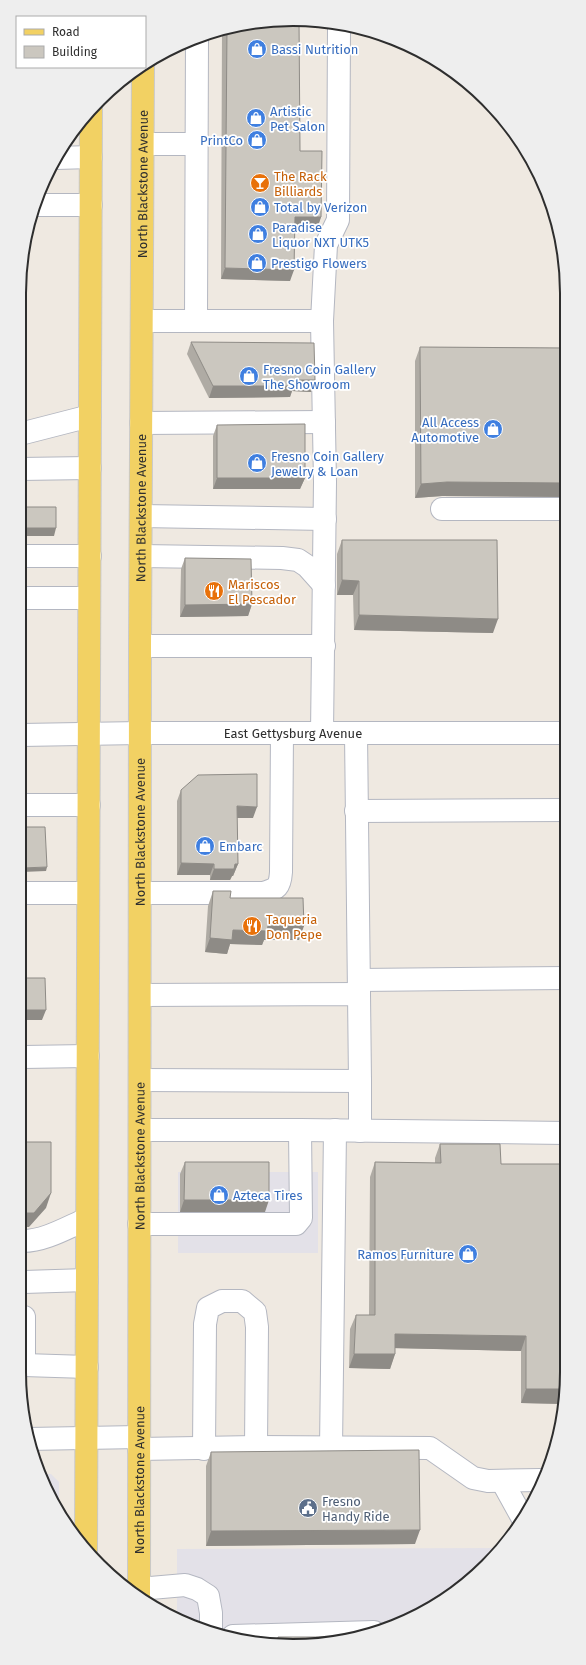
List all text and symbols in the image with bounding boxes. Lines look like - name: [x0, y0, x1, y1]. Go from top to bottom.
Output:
- legend: [16, 16, 146, 68]
- text: Road: [52, 25, 80, 39]
- shop icon: Bassi Nutrition: [246, 38, 268, 60]
- place label: Bassi Nutrition: [271, 42, 358, 57]
- text: Building: [52, 45, 98, 59]
- place label: Artistic Pet Salon: [270, 104, 325, 134]
- shop icon: Artistic Pet Salon: [245, 107, 267, 129]
- street label: North Blackstone Avenue: [135, 110, 151, 258]
- shop icon: PrintCo: [246, 129, 268, 151]
- place label: PrintCo: [200, 133, 243, 148]
- place label: The Rack Billiards: [274, 169, 327, 199]
- bar icon: The Rack Billiards: [249, 172, 271, 194]
- shop icon: Total by Verizon: [249, 196, 271, 218]
- place label: Total by Verizon: [274, 200, 367, 215]
- place label: Paradise Liquor NXT UTK5: [272, 220, 369, 250]
- shop icon: Paradise Liquor NXT UTK5: [247, 223, 269, 245]
- shop icon: Prestigo Flowers: [246, 252, 268, 274]
- place label: Prestigo Flowers: [271, 256, 367, 271]
- place label: Fresno Coin Gallery The Showroom: [263, 362, 377, 392]
- shop icon: Fresno Coin Gallery The Showroom: [238, 365, 260, 387]
- place label: All Access Automotive: [411, 415, 479, 445]
- shop icon: All Access Automotive: [482, 418, 504, 440]
- street label: North Blackstone Avenue: [133, 434, 149, 582]
- place label: Fresno Coin Gallery Jewelry & Loan: [271, 449, 385, 479]
- shop icon: Fresno Coin Gallery Jewelry & Loan: [246, 452, 268, 474]
- place label: Mariscos El Pescador: [228, 577, 296, 607]
- restaurant icon: Mariscos El Pescador: [203, 580, 225, 602]
- street label: East Gettysburg Avenue: [224, 726, 362, 741]
- street label: North Blackstone Avenue: [133, 758, 148, 906]
- shop icon: Embarc: [194, 835, 216, 857]
- place label: Embarc: [219, 839, 262, 854]
- place label: Taqueria Don Pepe: [266, 912, 322, 942]
- restaurant icon: Taqueria Don Pepe: [241, 915, 263, 937]
- street label: North Blackstone Avenue: [132, 1082, 148, 1230]
- shop icon: Azteca Tires: [208, 1184, 230, 1206]
- place label: Azteca Tires: [233, 1188, 303, 1203]
- shop icon: Ramos Furniture: [457, 1243, 479, 1265]
- place label: Ramos Furniture: [357, 1247, 454, 1262]
- street label: North Blackstone Avenue: [132, 1406, 147, 1554]
- place label: Fresno Handy Ride: [322, 1494, 390, 1524]
- public building icon: Fresno Handy Ride: [297, 1497, 319, 1519]

